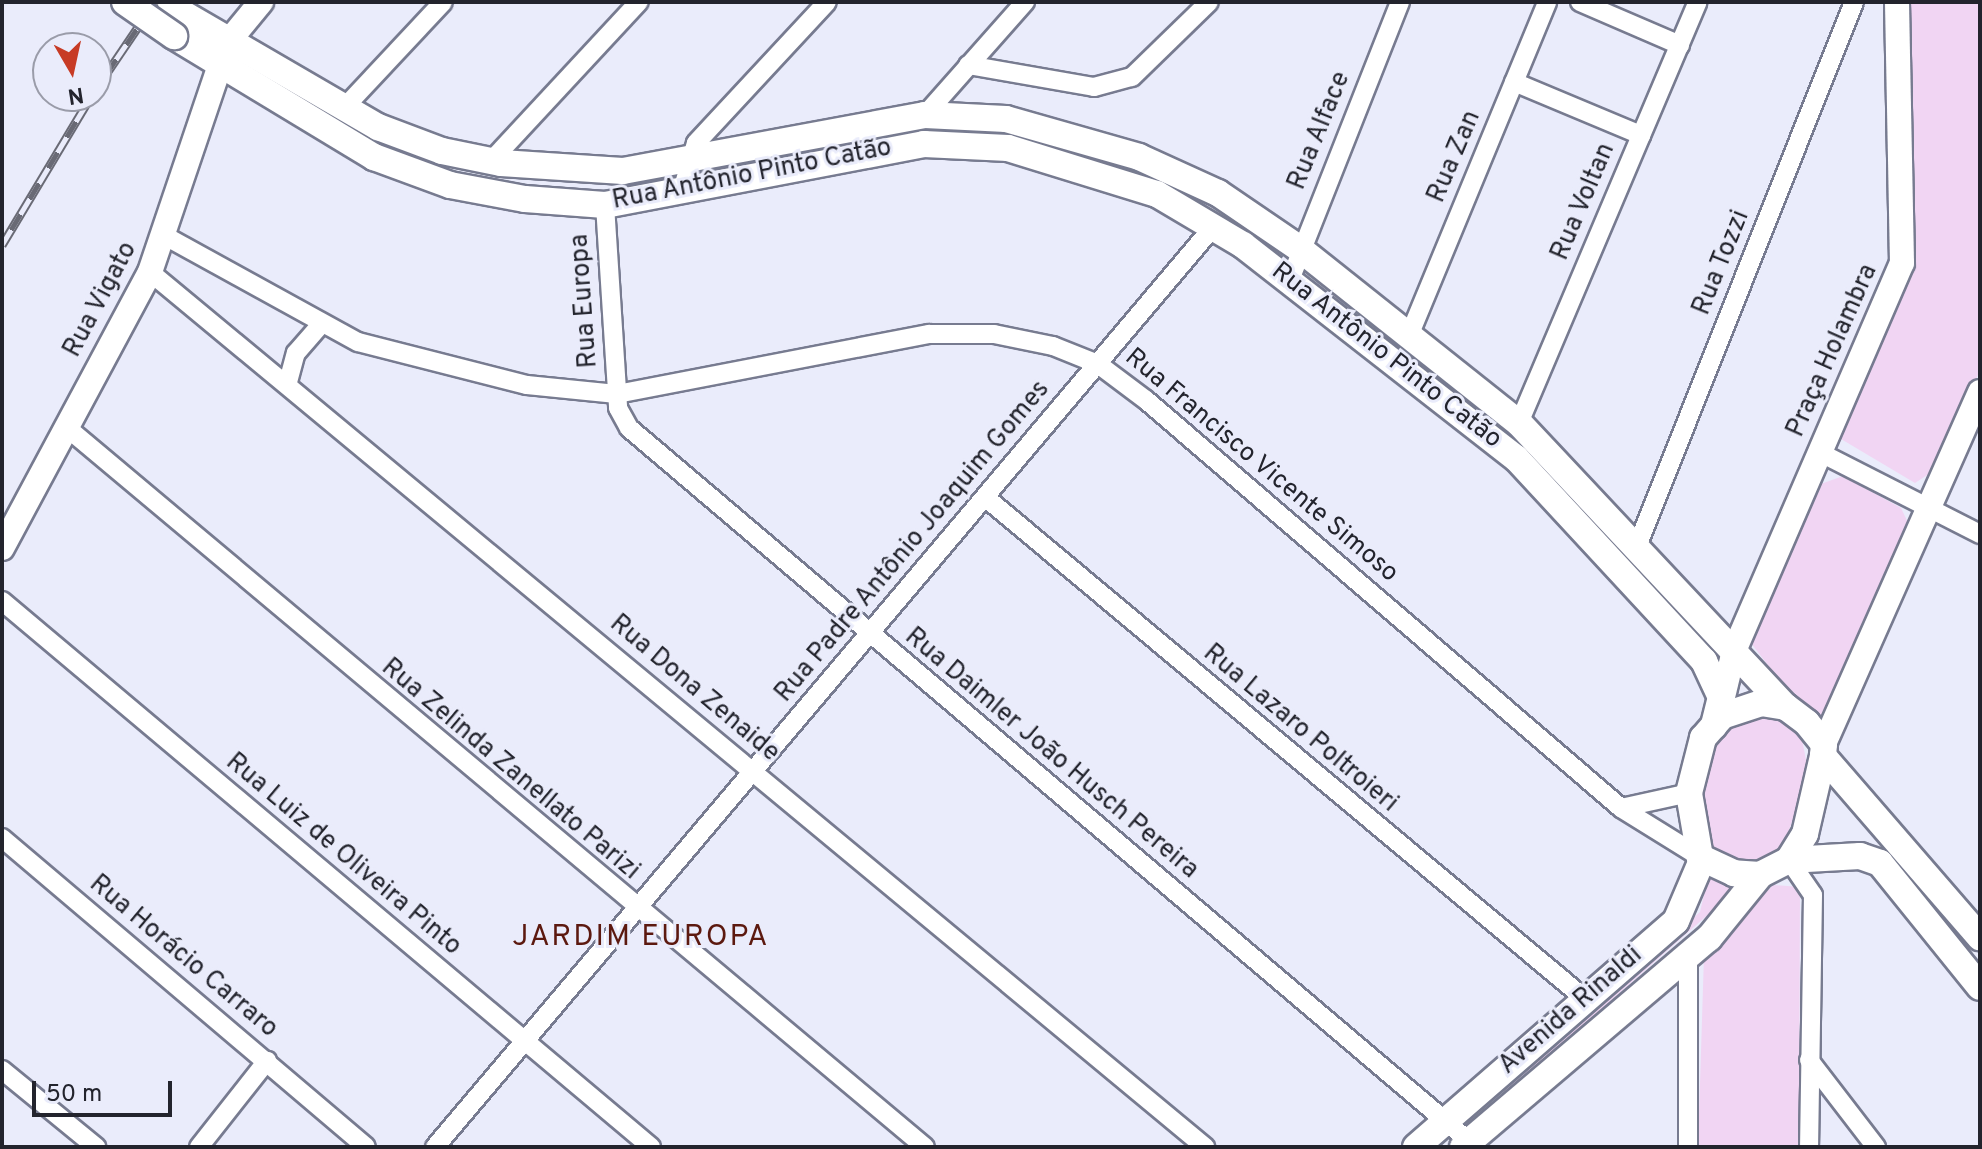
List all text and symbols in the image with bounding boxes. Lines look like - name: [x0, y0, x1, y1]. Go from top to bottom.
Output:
- north arrow: [32, 32, 112, 112]
- street label: Rua Alface: [1282, 67, 1358, 195]
- text: N: [66, 80, 85, 109]
- street label: Rua Zan: [1422, 106, 1488, 208]
- street label: Rua Antônio Pinto Catão: [609, 133, 895, 217]
- street label: Rua Voltan: [1545, 138, 1623, 266]
- street label: Rua Tozzi: [1687, 205, 1757, 321]
- street label: Rua Europa: [565, 233, 605, 369]
- street label: Rua Vigato: [57, 237, 145, 363]
- street label: Rua Antônio Pinto Catão: [1264, 256, 1508, 456]
- street label: Praça Holambra: [1781, 260, 1885, 442]
- street label: Rua Francisco Vicente Simoso: [1118, 342, 1404, 590]
- street label: Rua Padre Antônio Joaquim Gomes: [769, 374, 1057, 710]
- street label: Rua Dona Zenaide: [603, 609, 785, 769]
- street label: Rua Daimler João Husch Pereira: [898, 622, 1204, 886]
- street label: Rua Lazaro Poltroieri: [1196, 638, 1404, 820]
- street label: Rua Zelinda Zanellato Parizi: [374, 653, 646, 887]
- street label: Rua Luiz de Oliveira Pinto: [219, 747, 467, 963]
- street label: Rua Horácio Carraro: [82, 869, 284, 1045]
- district label: JARDIM EUROPA: [512, 920, 770, 956]
- street label: Avenida Rinaldi: [1493, 940, 1649, 1082]
- scale bar: [36, 1065, 176, 1115]
- text: 50 m: [46, 1080, 102, 1110]

